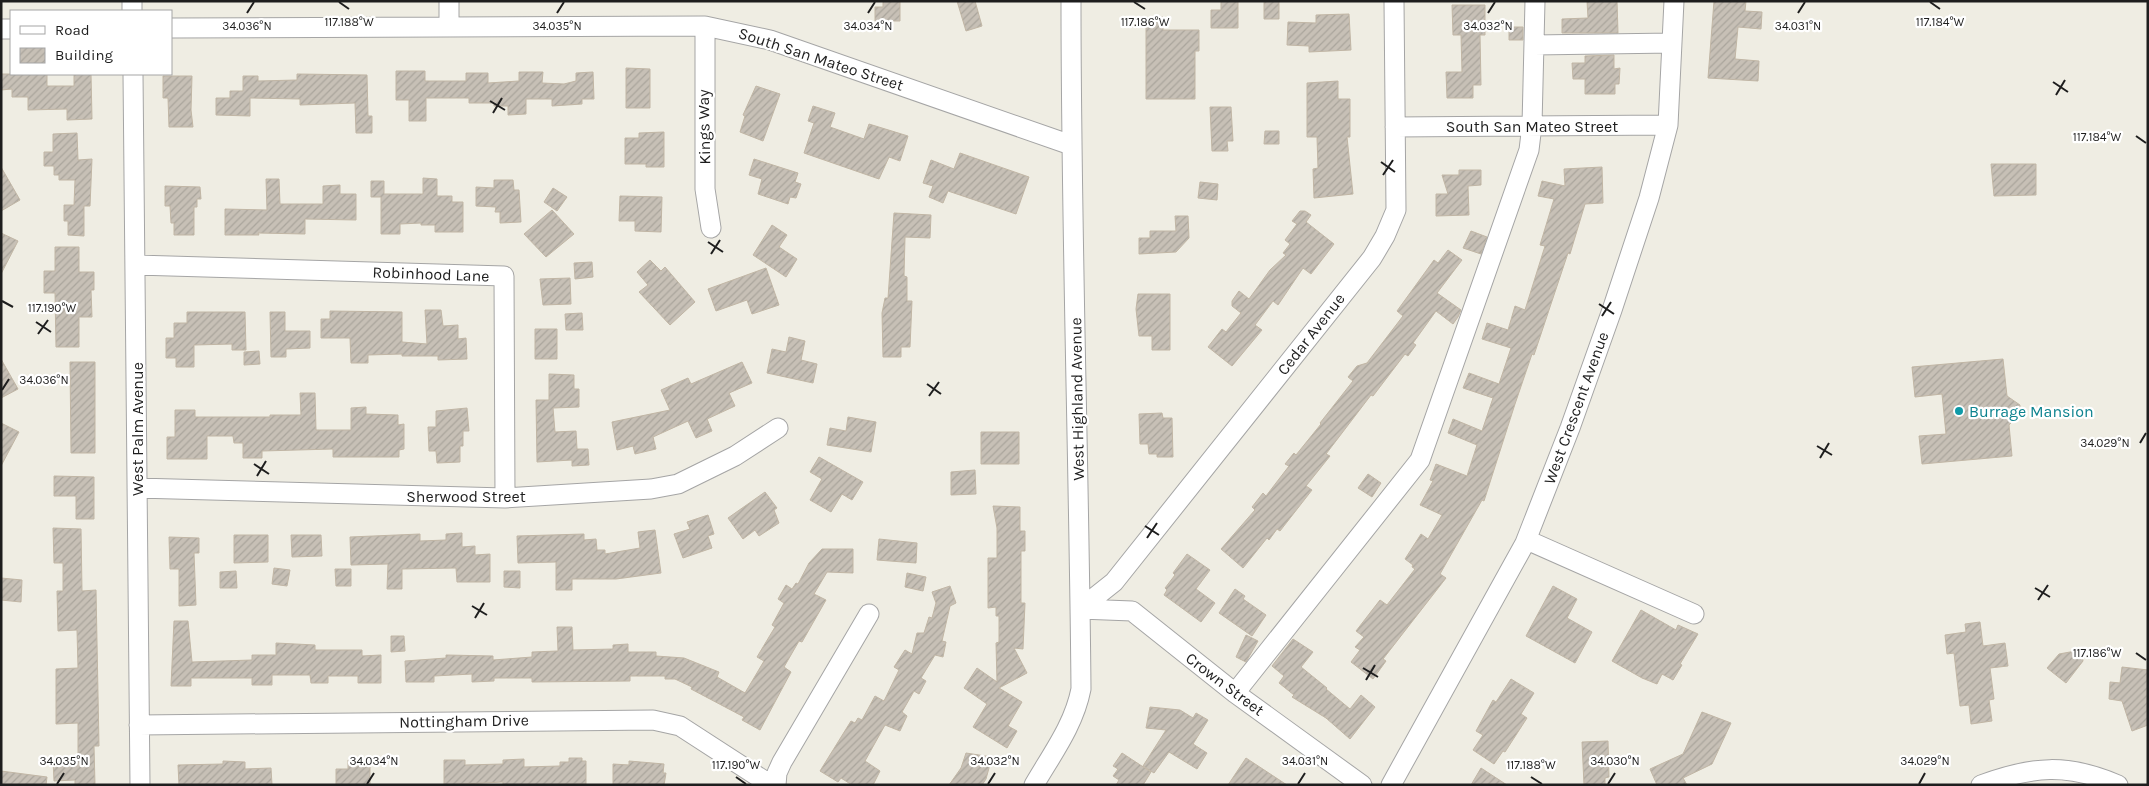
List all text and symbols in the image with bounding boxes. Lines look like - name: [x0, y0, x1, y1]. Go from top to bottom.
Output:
- legend: [10, 10, 172, 75]
- text: 117.188°W: [324, 15, 374, 29]
- text: 117.186°W: [1121, 15, 1170, 29]
- text: 117.184°W: [1916, 15, 1965, 29]
- text: 34.036°N: [222, 19, 272, 33]
- text: 34.035°N: [532, 19, 582, 33]
- text: 34.034°N: [843, 19, 893, 33]
- text: 34.032°N: [1463, 19, 1513, 33]
- text: 34.031°N: [1775, 19, 1821, 33]
- text: Road: [55, 21, 90, 39]
- street label: South San Mateo Street: [736, 23, 906, 95]
- text: Building: [55, 46, 113, 64]
- street label: Kings Way: [694, 89, 714, 165]
- street label: South San Mateo Street: [1446, 117, 1618, 136]
- text: 117.184°W: [2073, 130, 2122, 144]
- street label: Robinhood Lane: [372, 262, 490, 286]
- street label: Cedar Avenue: [1273, 289, 1349, 379]
- text: 117.190°W: [28, 301, 77, 315]
- street label: West Highland Avenue: [1066, 317, 1088, 481]
- street label: West Crescent Avenue: [1540, 329, 1612, 487]
- street label: West Palm Avenue: [128, 362, 147, 496]
- text: 34.036°N: [19, 373, 69, 387]
- place label: Burrage Mansion: [1969, 402, 2094, 421]
- marker: Burrage Mansion: [1953, 405, 1965, 417]
- text: 34.029°N: [2080, 436, 2130, 450]
- street label: Sherwood Street: [406, 487, 526, 506]
- text: 117.186°W: [2073, 646, 2122, 660]
- street label: Crown Street: [1182, 648, 1268, 720]
- street label: Nottingham Drive: [399, 710, 529, 732]
- text: 34.035°N: [39, 754, 89, 768]
- text: 34.034°N: [349, 754, 399, 768]
- text: 34.032°N: [970, 754, 1020, 768]
- text: 34.031°N: [1282, 754, 1328, 768]
- text: 34.030°N: [1590, 754, 1640, 768]
- text: 34.029°N: [1900, 754, 1950, 768]
- text: 117.190°W: [712, 758, 761, 772]
- text: 117.188°W: [1506, 758, 1556, 772]

